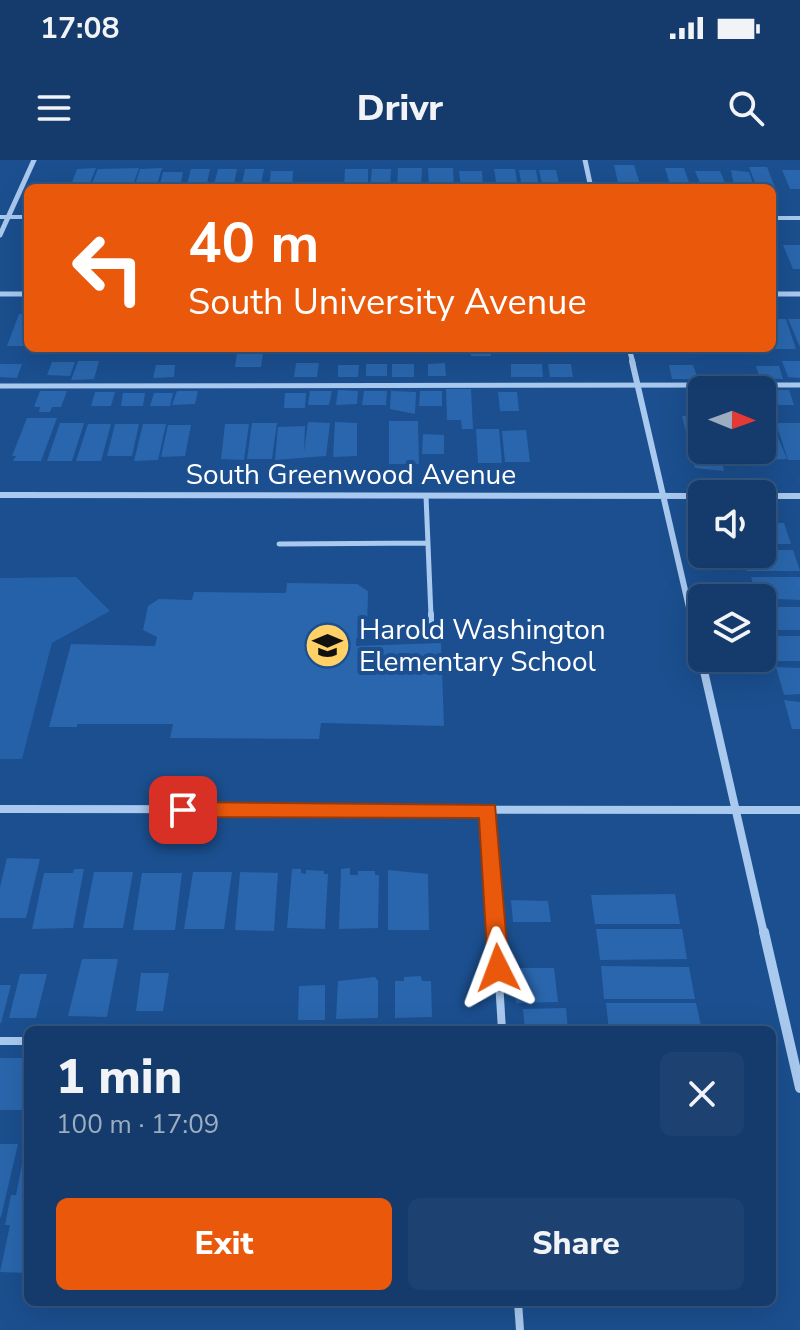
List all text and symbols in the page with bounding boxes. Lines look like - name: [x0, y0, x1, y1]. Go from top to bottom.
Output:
- text: 17:08: [40, 8, 119, 49]
- text: Drivr: [357, 84, 443, 133]
- icon: menu: [32, 86, 76, 130]
- icon: search: [724, 86, 768, 130]
- text: 40 m: [188, 205, 319, 282]
- icon: left: [56, 216, 160, 320]
- text: South University Avenue: [188, 278, 587, 327]
- north arrow: [688, 376, 776, 464]
- map controls: [688, 376, 776, 672]
- street label: South Greenwood Avenue: [186, 456, 516, 494]
- button: sound: [688, 480, 776, 568]
- button: layers: [688, 584, 776, 672]
- place label: Harold Washington Elementary School: [359, 611, 606, 681]
- school or university icon: Harold Washington Elementary School: [304, 621, 352, 669]
- pin: [149, 776, 217, 844]
- icon: arrive: [161, 788, 205, 832]
- position arrow: [456, 926, 540, 1010]
- text: 1 min: [56, 1044, 182, 1110]
- button: close: [660, 1052, 744, 1136]
- text: 100 m · 17:09: [56, 1107, 219, 1142]
- button: Exit: [56, 1198, 392, 1290]
- button: Share: [408, 1198, 744, 1290]

